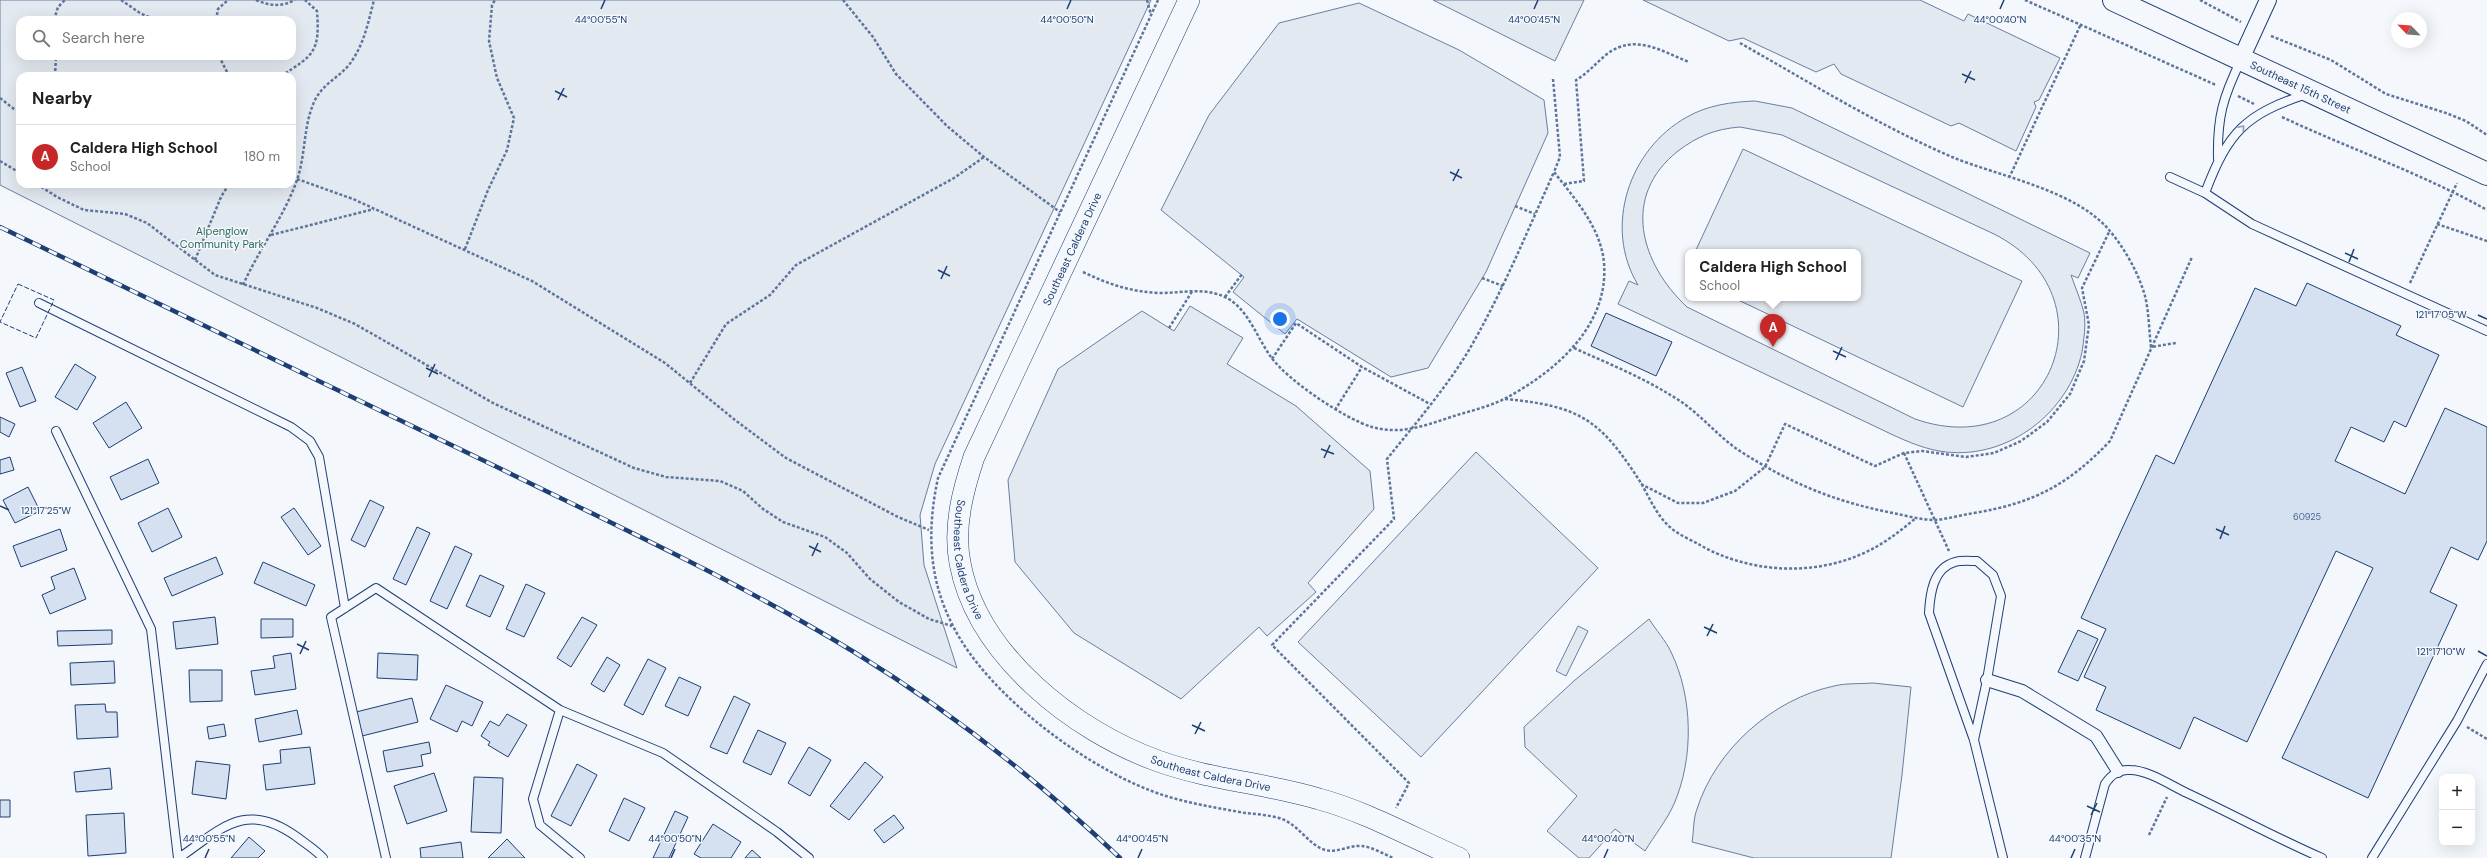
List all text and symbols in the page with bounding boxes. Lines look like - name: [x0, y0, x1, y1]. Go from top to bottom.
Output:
- north arrow: [2391, 12, 2427, 48]
- text: 44°00'55"N: [575, 13, 627, 26]
- text: 44°00'50"N: [1040, 13, 1094, 26]
- text: 44°00'45"N: [1508, 13, 1560, 26]
- text: 44°00'40"N: [1973, 13, 2027, 26]
- search box: [16, 16, 296, 60]
- icon: search: [30, 27, 52, 49]
- text: Search here: [62, 28, 145, 48]
- street label: Southeast 15th Street: [2248, 58, 2353, 117]
- text: Nearby: [32, 87, 92, 109]
- one-way arrow: [2237, 125, 2244, 133]
- text: Caldera High School: [70, 138, 217, 158]
- text: A: [40, 148, 50, 165]
- text: 180 m: [244, 148, 280, 165]
- text: School: [70, 158, 111, 175]
- street label: Southeast Caldera Drive: [1040, 190, 1104, 308]
- park label: Alpenglow Community Park: [180, 224, 265, 251]
- popup: [1685, 249, 1861, 301]
- text: Caldera High School: [1699, 257, 1847, 277]
- text: School: [1699, 277, 1740, 294]
- text: 121°17'05"W: [2415, 308, 2467, 321]
- your location: [1270, 309, 1290, 329]
- pin: A: [1760, 314, 1786, 347]
- street label: Southeast Caldera Drive: [951, 498, 987, 622]
- text: 121°17'25"W: [21, 504, 71, 517]
- house number: 60925: [2293, 511, 2321, 523]
- text: 121°17'10"W: [2417, 645, 2465, 658]
- street label: Southeast Caldera Drive: [1149, 752, 1272, 794]
- map controls: [2439, 774, 2475, 846]
- button: +: [2439, 774, 2475, 810]
- button: −: [2439, 810, 2475, 846]
- text: 44°00'55"N: [183, 832, 235, 845]
- text: 44°00'50"N: [648, 832, 702, 845]
- text: 44°00'45"N: [1116, 832, 1168, 845]
- text: 44°00'40"N: [1581, 832, 1635, 845]
- text: 44°00'35"N: [2049, 832, 2101, 845]

